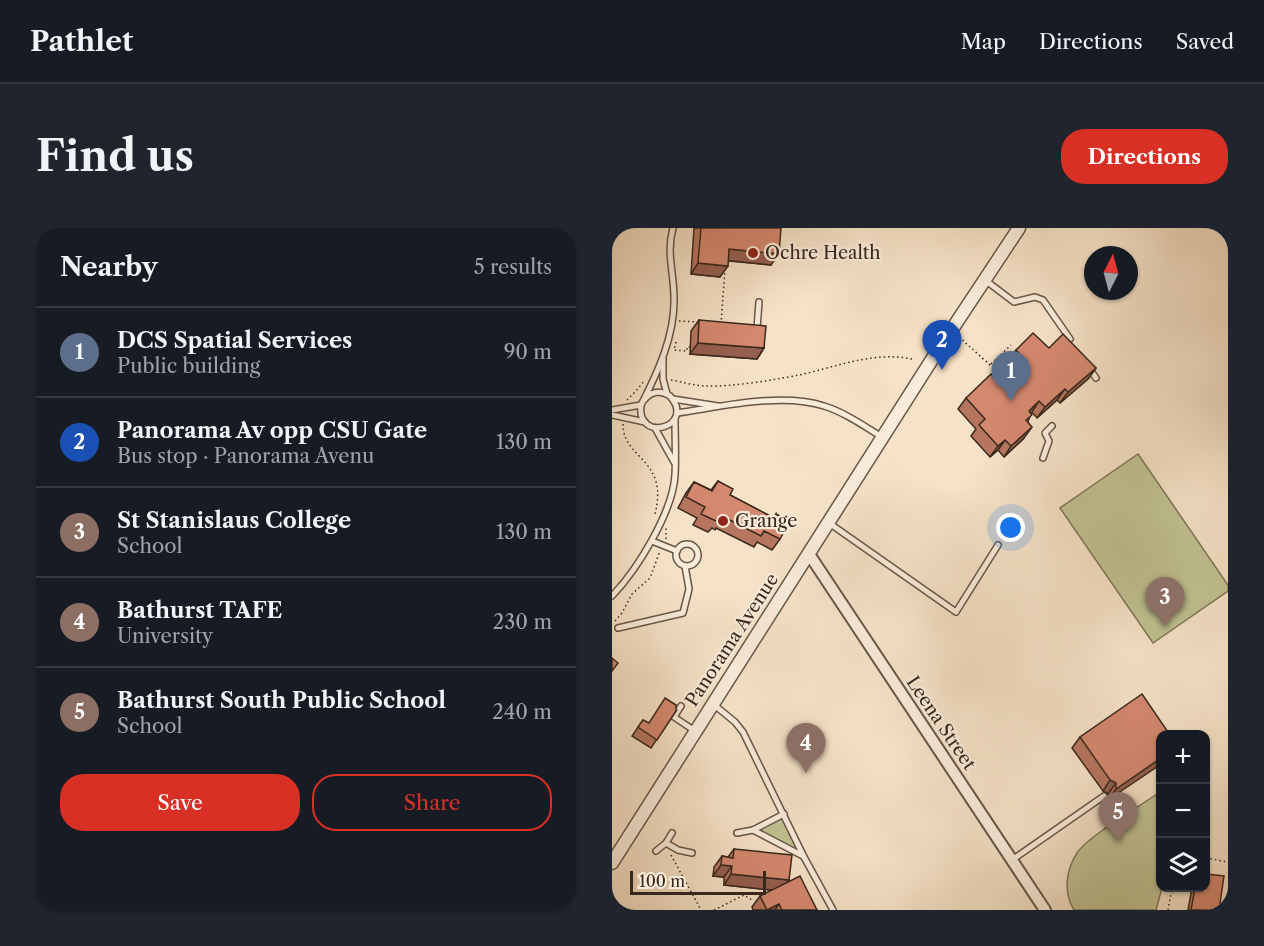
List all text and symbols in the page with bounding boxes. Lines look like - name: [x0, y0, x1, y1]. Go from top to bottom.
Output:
- text: Pathlet: [30, 24, 133, 58]
- text: Map: [961, 29, 1006, 54]
- text: Directions: [1039, 29, 1143, 54]
- text: Saved: [1176, 29, 1234, 54]
- button: Directions: [1061, 129, 1228, 184]
- text: Find us: [36, 130, 194, 182]
- place label: Ochre Health: [765, 242, 880, 264]
- marker: Ochre Health: [746, 246, 760, 260]
- north arrow: [1084, 246, 1138, 300]
- text: Nearby: [60, 251, 158, 283]
- text: 5 results: [474, 255, 552, 279]
- pin: 2: [922, 320, 962, 370]
- text: DCS Spatial Services: [117, 327, 352, 354]
- text: 1: [75, 340, 84, 364]
- text: 90 m: [504, 340, 552, 364]
- pin: 1: [992, 352, 1030, 401]
- text: Public building: [117, 354, 260, 378]
- text: Panorama Av opp CSU Gate: [117, 417, 427, 444]
- text: 2: [74, 430, 85, 454]
- text: 130 m: [496, 430, 552, 454]
- text: Bus stop · Panorama Avenu: [117, 444, 374, 468]
- text: St Stanislaus College: [117, 507, 351, 534]
- place label: Grange: [735, 510, 797, 532]
- your location: [996, 513, 1025, 542]
- marker: Grange: [716, 514, 730, 528]
- text: 3: [74, 520, 85, 544]
- text: 130 m: [496, 520, 552, 544]
- text: School: [117, 534, 182, 558]
- street label: Panorama Avenue: [681, 569, 783, 711]
- pin: 3: [1146, 578, 1184, 627]
- text: Bathurst TAFE: [117, 597, 282, 624]
- text: 4: [74, 610, 85, 634]
- text: 230 m: [493, 610, 552, 634]
- text: University: [117, 624, 213, 648]
- street label: Leena Street: [902, 672, 981, 775]
- text: Bathurst South Public School: [117, 687, 446, 714]
- text: 5: [74, 700, 85, 724]
- text: 240 m: [492, 700, 552, 724]
- text: School: [117, 714, 182, 738]
- pin: 4: [786, 724, 826, 773]
- map controls: [1156, 730, 1210, 892]
- button: +: [1156, 730, 1210, 784]
- button: Save: [60, 774, 300, 831]
- button: Share: [312, 774, 552, 831]
- button: −: [1156, 784, 1210, 838]
- pin: 5: [1098, 792, 1138, 842]
- button: layers: [1156, 838, 1210, 892]
- scale bar: [630, 868, 766, 896]
- text: 100 m: [639, 871, 685, 891]

